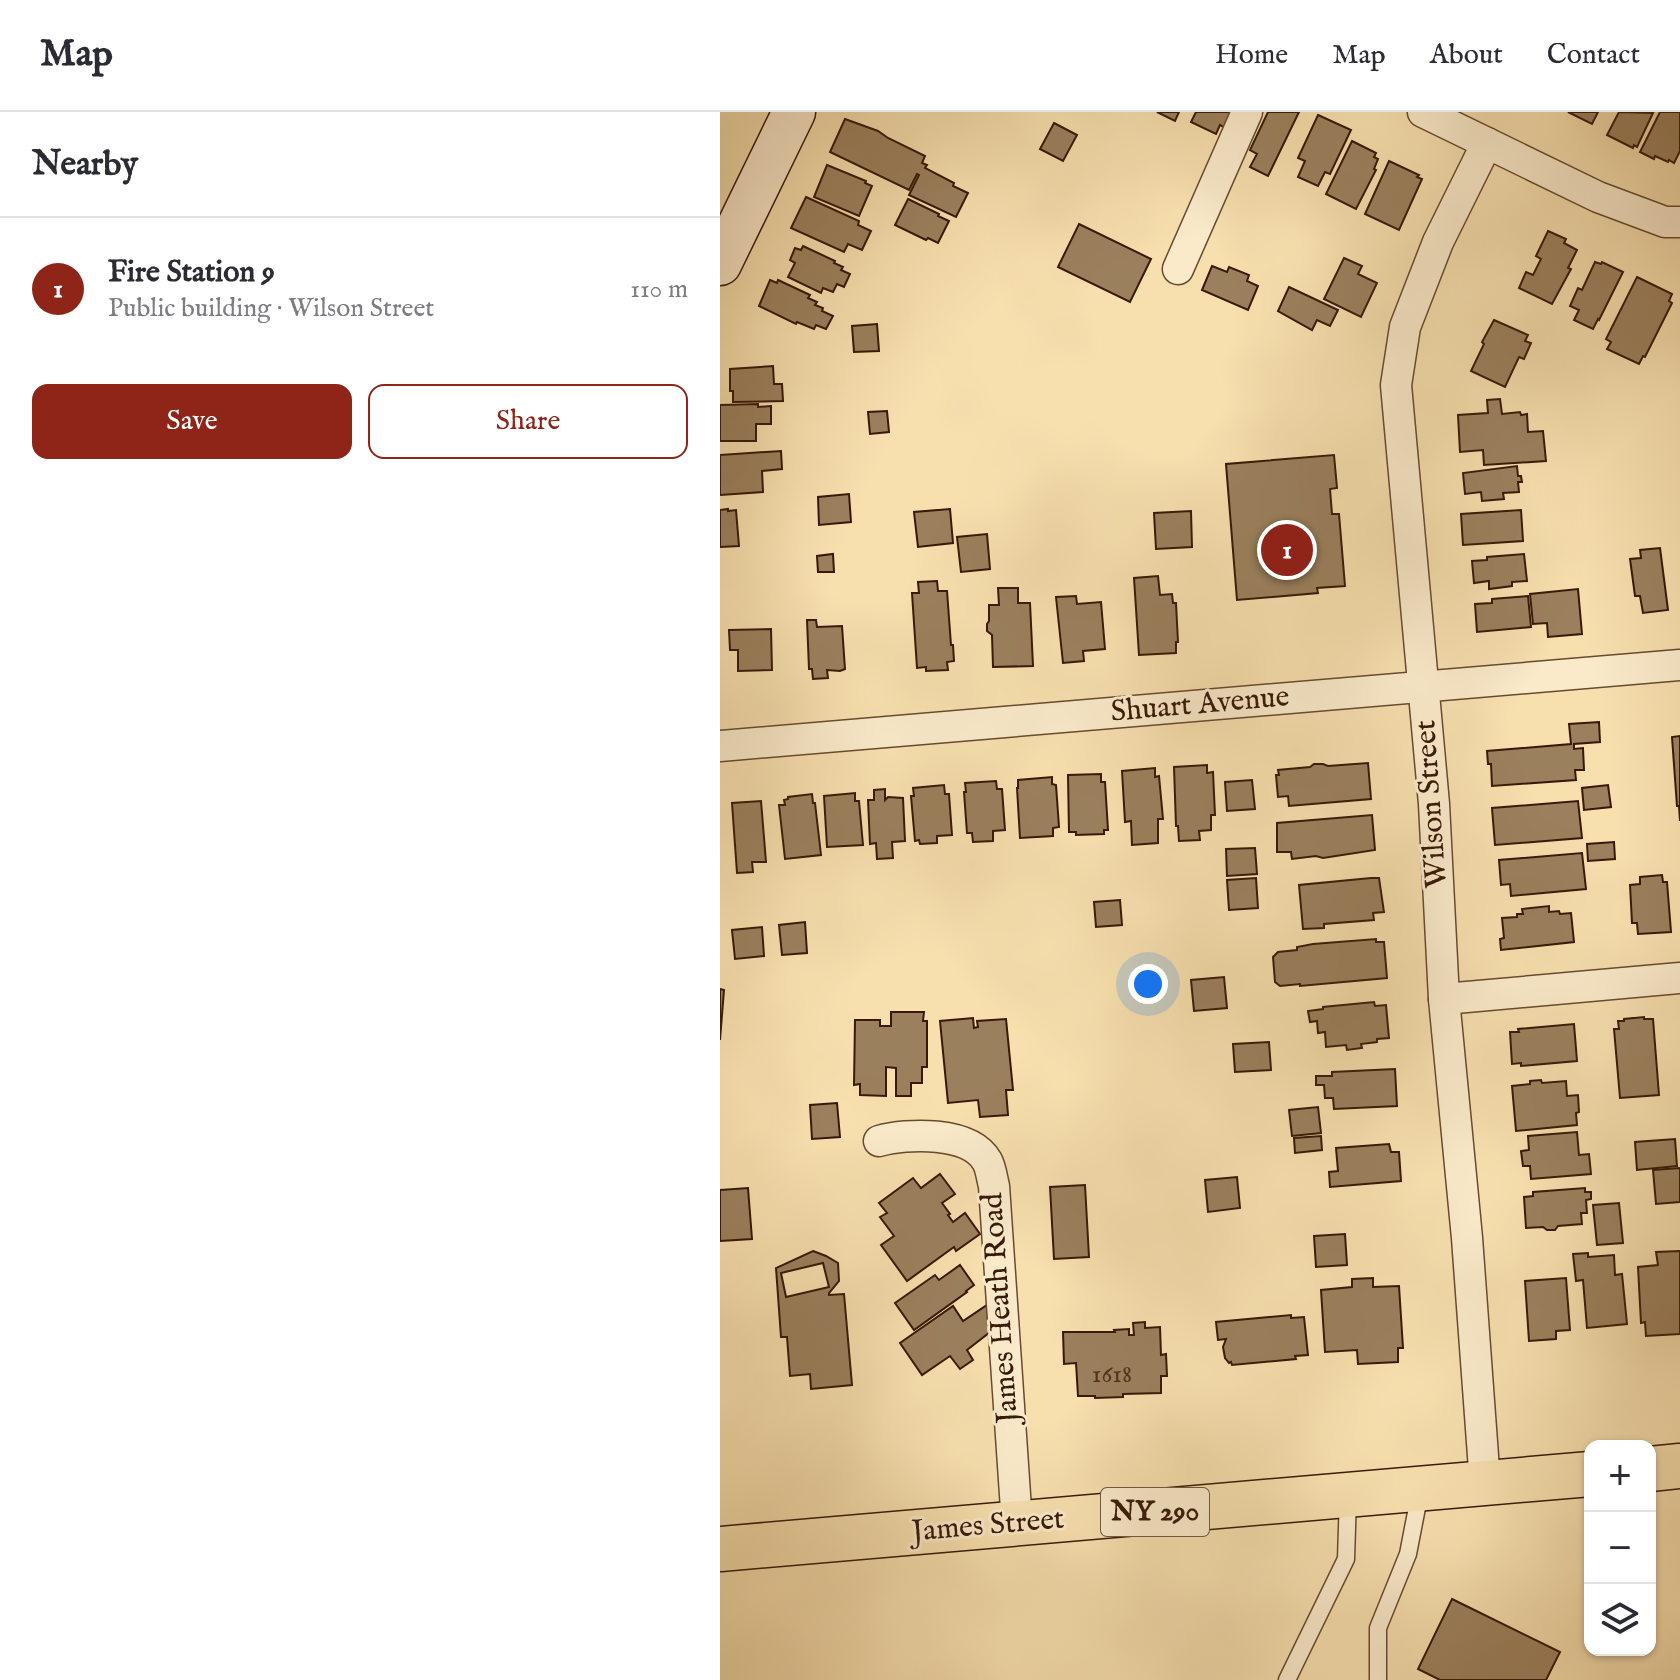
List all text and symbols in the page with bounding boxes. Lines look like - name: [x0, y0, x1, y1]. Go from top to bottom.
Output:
- text: Map: [40, 31, 113, 79]
- text: Home: [1215, 38, 1288, 73]
- text: Map: [1332, 38, 1386, 73]
- text: About: [1430, 38, 1503, 73]
- text: Contact: [1547, 38, 1640, 73]
- text: Nearby: [32, 143, 138, 186]
- text: Fire Station 9: [108, 254, 275, 292]
- text: 1: [53, 273, 63, 306]
- text: 110 m: [630, 273, 688, 306]
- text: Public building · Wilson Street: [108, 292, 434, 325]
- button: Save: [32, 384, 352, 459]
- button: Share: [368, 384, 688, 459]
- pin: 1: [1261, 520, 1313, 580]
- street label: Shuart Avenue: [1109, 678, 1291, 732]
- street label: Wilson Street: [1407, 719, 1457, 889]
- your location: [1128, 964, 1168, 1004]
- street label: James Heath Road: [974, 1190, 1028, 1428]
- house number: 1618: [1092, 1358, 1132, 1391]
- map controls: [1584, 1440, 1656, 1656]
- button: +: [1584, 1440, 1656, 1512]
- road number: NY 290: [1101, 1488, 1209, 1536]
- street label: James Street: [907, 1500, 1066, 1552]
- button: −: [1584, 1512, 1656, 1584]
- button: layers: [1584, 1584, 1656, 1656]

